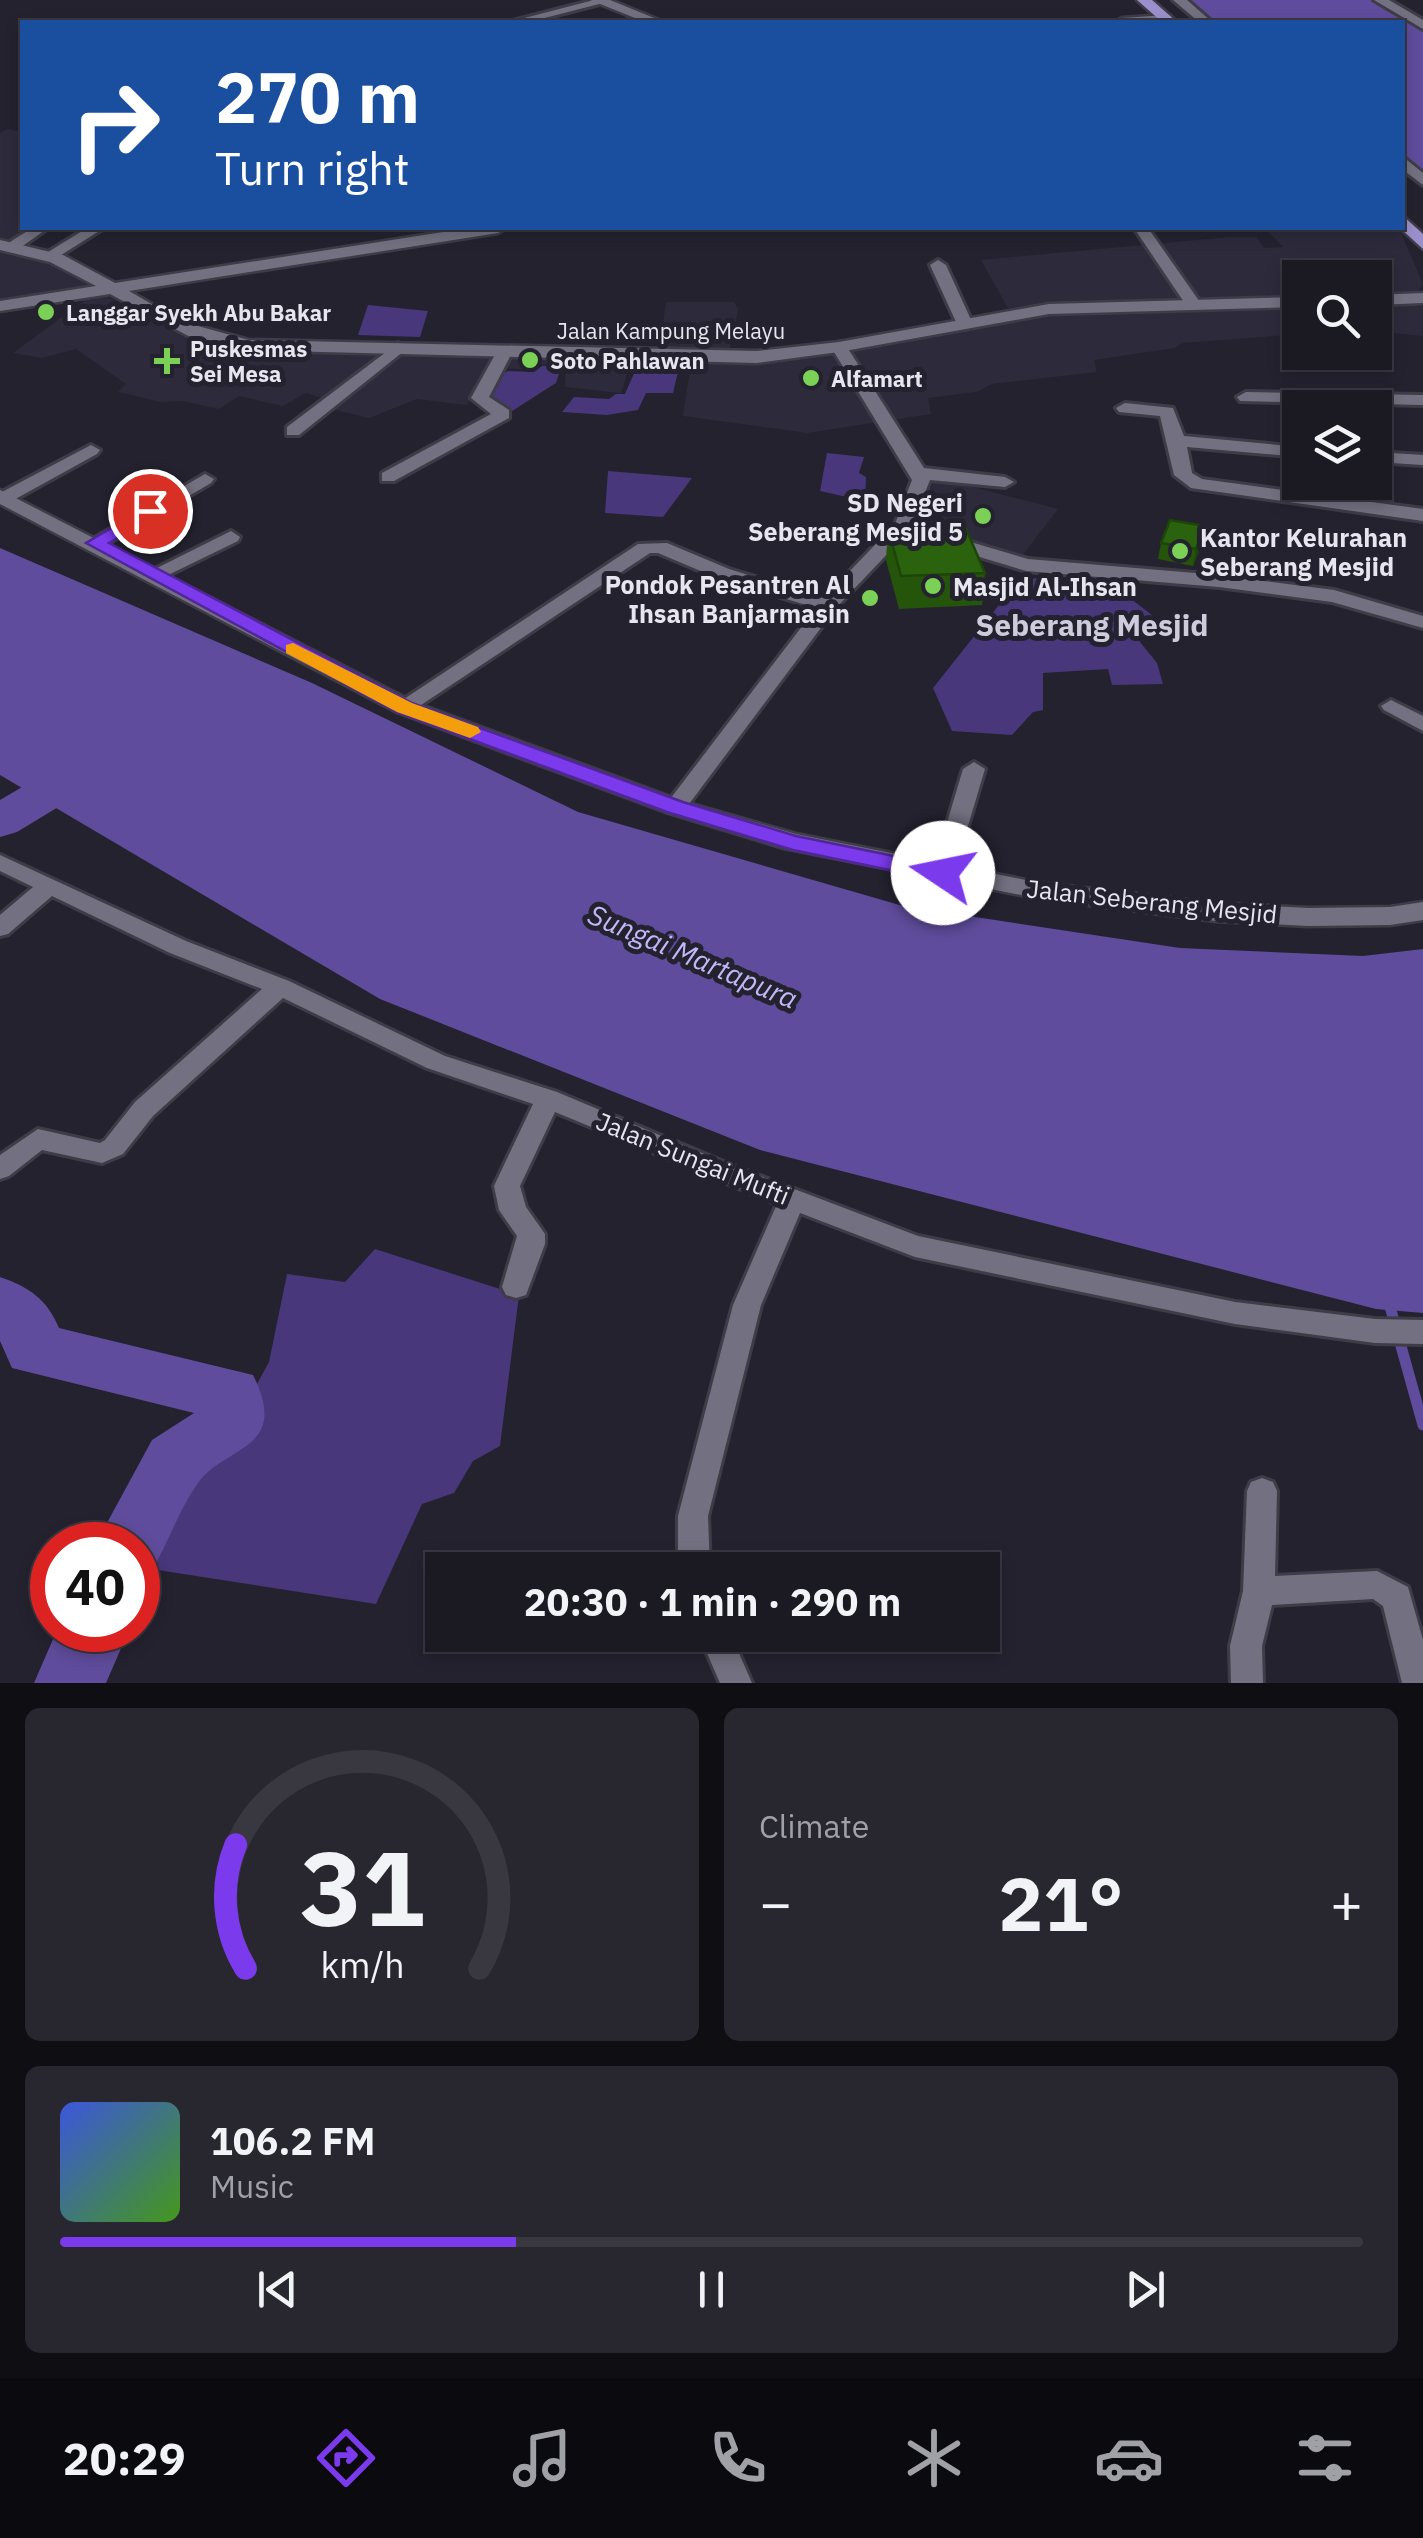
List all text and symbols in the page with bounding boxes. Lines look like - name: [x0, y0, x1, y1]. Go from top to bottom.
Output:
- text: 270 m: [215, 51, 420, 142]
- icon: right: [50, 60, 180, 190]
- text: Turn right: [215, 139, 410, 197]
- map controls: [1282, 260, 1392, 500]
- button: search: [1282, 260, 1392, 370]
- place label: Langgar Syekh Abu Bakar: [66, 298, 331, 327]
- marker: Langgar Syekh Abu Bakar: [35, 301, 57, 323]
- street label: Jalan Kampung Melayu: [557, 316, 785, 345]
- place label: Puskesmas Sei Mesa: [190, 334, 307, 388]
- place label: Soto Pahlawan: [550, 346, 705, 375]
- marker: Puskesmas Sei Mesa: [154, 348, 180, 374]
- marker: Soto Pahlawan: [519, 349, 541, 371]
- place label: Alfamart: [831, 364, 923, 393]
- marker: Alfamart: [800, 367, 822, 389]
- button: layers: [1282, 390, 1392, 500]
- pin: [108, 469, 193, 554]
- icon: arrive: [123, 484, 178, 539]
- place label: SD Negeri Seberang Mesjid 5: [748, 486, 963, 548]
- marker: SD Negeri Seberang Mesjid 5: [972, 505, 994, 527]
- place label: Kantor Kelurahan Seberang Mesjid: [1200, 521, 1407, 583]
- marker: Kantor Kelurahan Seberang Mesjid: [1169, 540, 1191, 562]
- place label: Pondok Pesantren Al Ihsan Banjarmasin: [605, 568, 850, 630]
- place label: Masjid Al-Ihsan: [953, 570, 1137, 603]
- marker: Masjid Al-Ihsan: [922, 575, 944, 597]
- marker: Pondok Pesantren Al Ihsan Banjarmasin: [859, 587, 881, 609]
- district label: Seberang Mesjid: [976, 605, 1208, 644]
- position arrow: [891, 821, 995, 925]
- street label: Jalan Seberang Mesjid: [1025, 871, 1279, 931]
- water label: Sungai Martapura: [583, 895, 803, 1017]
- street label: Jalan Sungai Mufti: [592, 1104, 794, 1212]
- speed limit sign: 40: [30, 1522, 160, 1652]
- text: 20:30 · 1 min · 290 m: [524, 1577, 901, 1626]
- text: Climate: [759, 1805, 869, 1847]
- text: 31: [300, 1819, 424, 1955]
- text: 21°: [998, 1854, 1124, 1952]
- text: −: [759, 1867, 792, 1938]
- text: +: [1330, 1867, 1363, 1938]
- text: km/h: [320, 1941, 404, 1988]
- text: 106.2 FM: [210, 2116, 375, 2165]
- text: Music: [210, 2165, 294, 2207]
- icon: previous: [250, 2262, 305, 2317]
- icon: pause: [684, 2262, 739, 2317]
- icon: next: [1118, 2262, 1173, 2317]
- icon: directions: [311, 2423, 381, 2493]
- icon: music: [507, 2423, 577, 2493]
- icon: phone: [703, 2423, 773, 2493]
- icon: climate: [899, 2423, 969, 2493]
- icon: car: [1094, 2423, 1164, 2493]
- icon: filters: [1290, 2423, 1360, 2493]
- text: 20:29: [63, 2429, 186, 2487]

